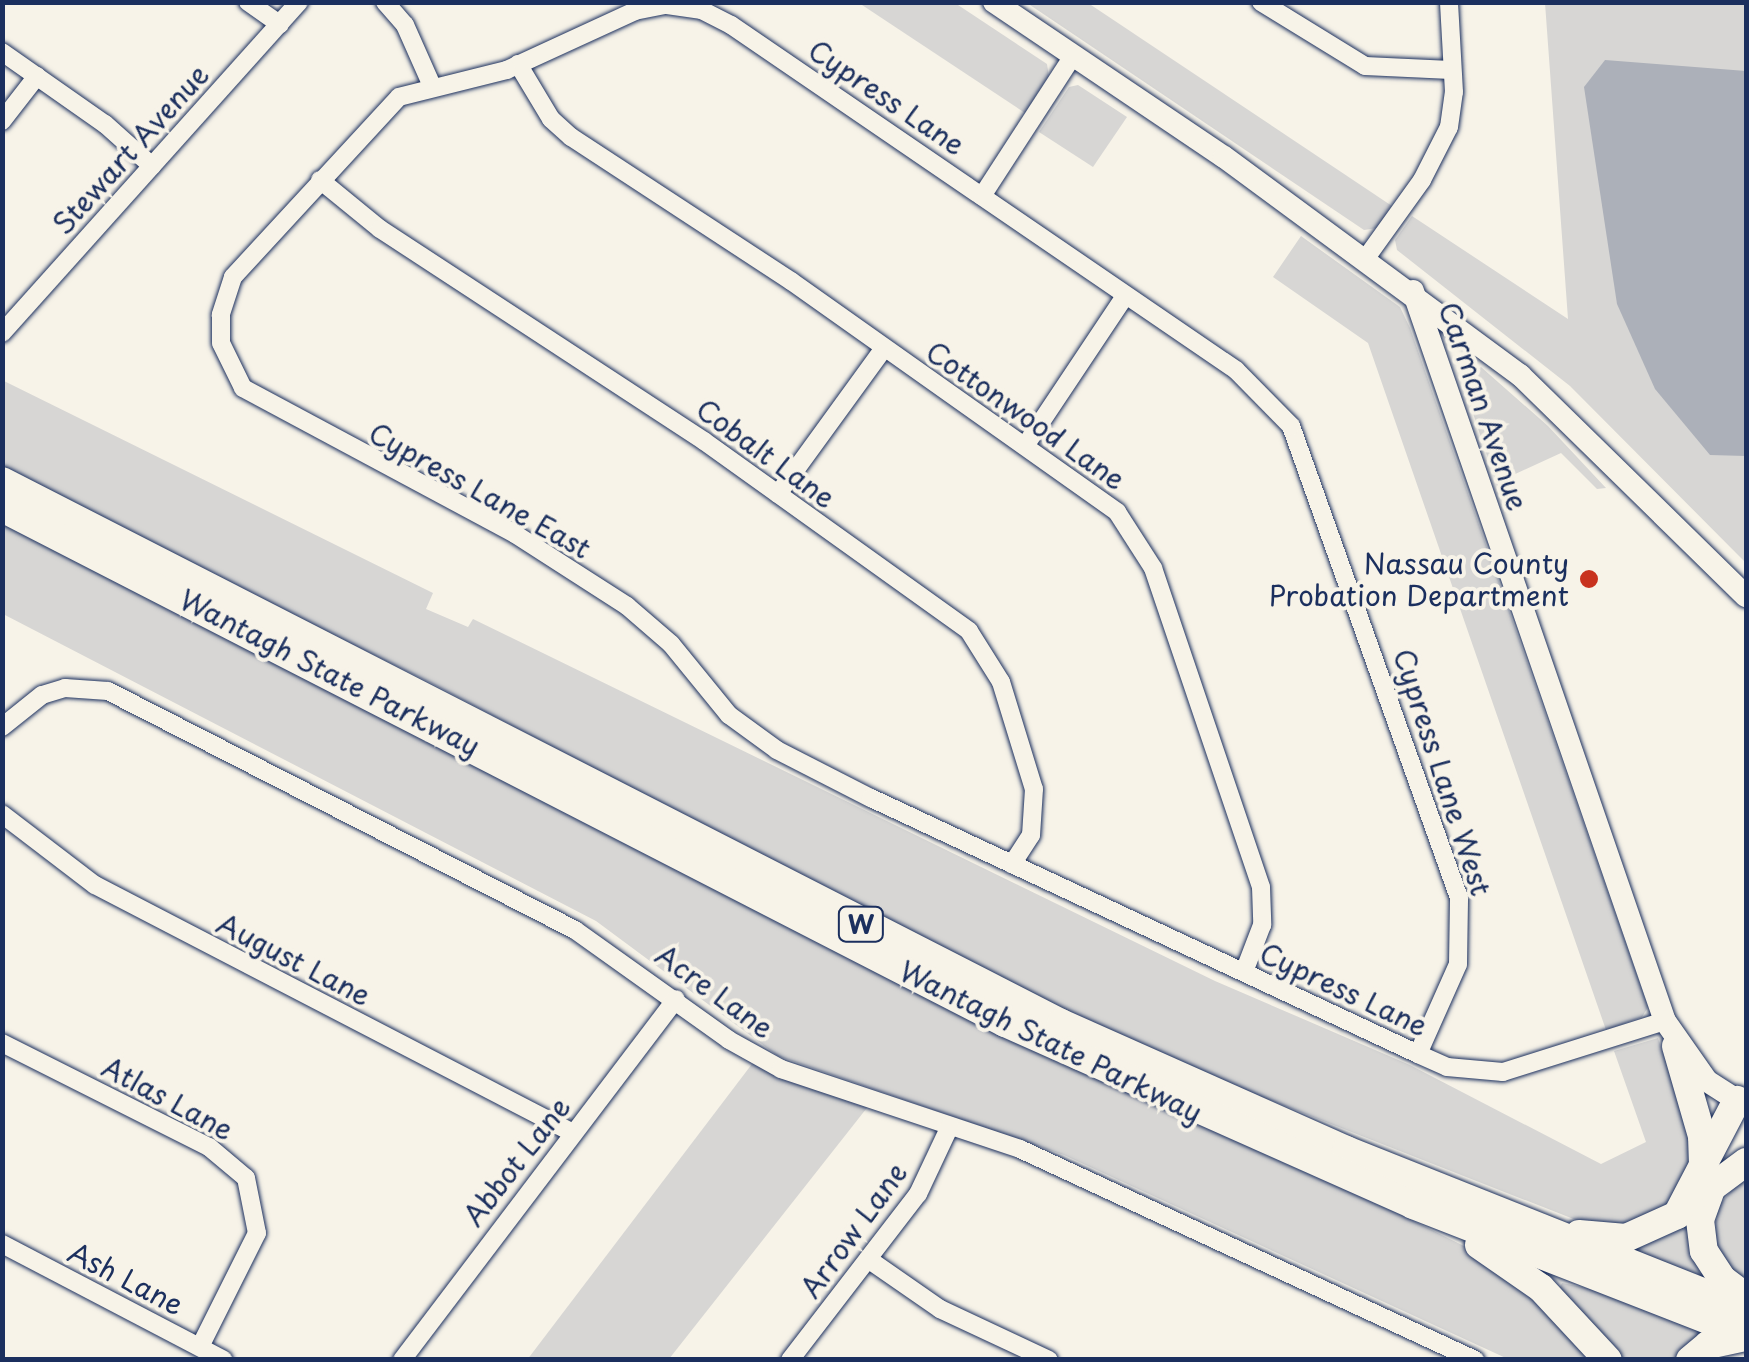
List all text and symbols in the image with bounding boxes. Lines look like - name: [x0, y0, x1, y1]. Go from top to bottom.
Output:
- street label: Cypress Lane: [802, 32, 972, 162]
- street label: Stewart Avenue: [46, 59, 214, 239]
- street label: Carman Avenue: [1433, 298, 1535, 514]
- street label: Cottonwood Lane: [920, 334, 1132, 496]
- street label: Cobalt Lane: [690, 391, 842, 515]
- street label: Cypress Lane East: [363, 415, 597, 565]
- place label: Nassau County Probation Department: [1269, 546, 1569, 612]
- marker: Nassau County Probation Department: [1578, 568, 1600, 590]
- street label: Wantagh State Parkway: [174, 581, 486, 763]
- street label: Cypress Lane West: [1387, 645, 1499, 899]
- road number: W: [836, 904, 886, 944]
- street label: August Lane: [211, 906, 377, 1012]
- street label: Cypress Lane: [1255, 935, 1433, 1043]
- street label: Acre Lane: [649, 937, 781, 1045]
- street label: Wantagh State Parkway: [894, 953, 1208, 1129]
- street label: Atlas Lane: [96, 1049, 240, 1147]
- street label: Abbot Lane: [455, 1089, 577, 1233]
- street label: Arrow Lane: [793, 1157, 913, 1303]
- street label: Ash Lane: [63, 1235, 189, 1321]

